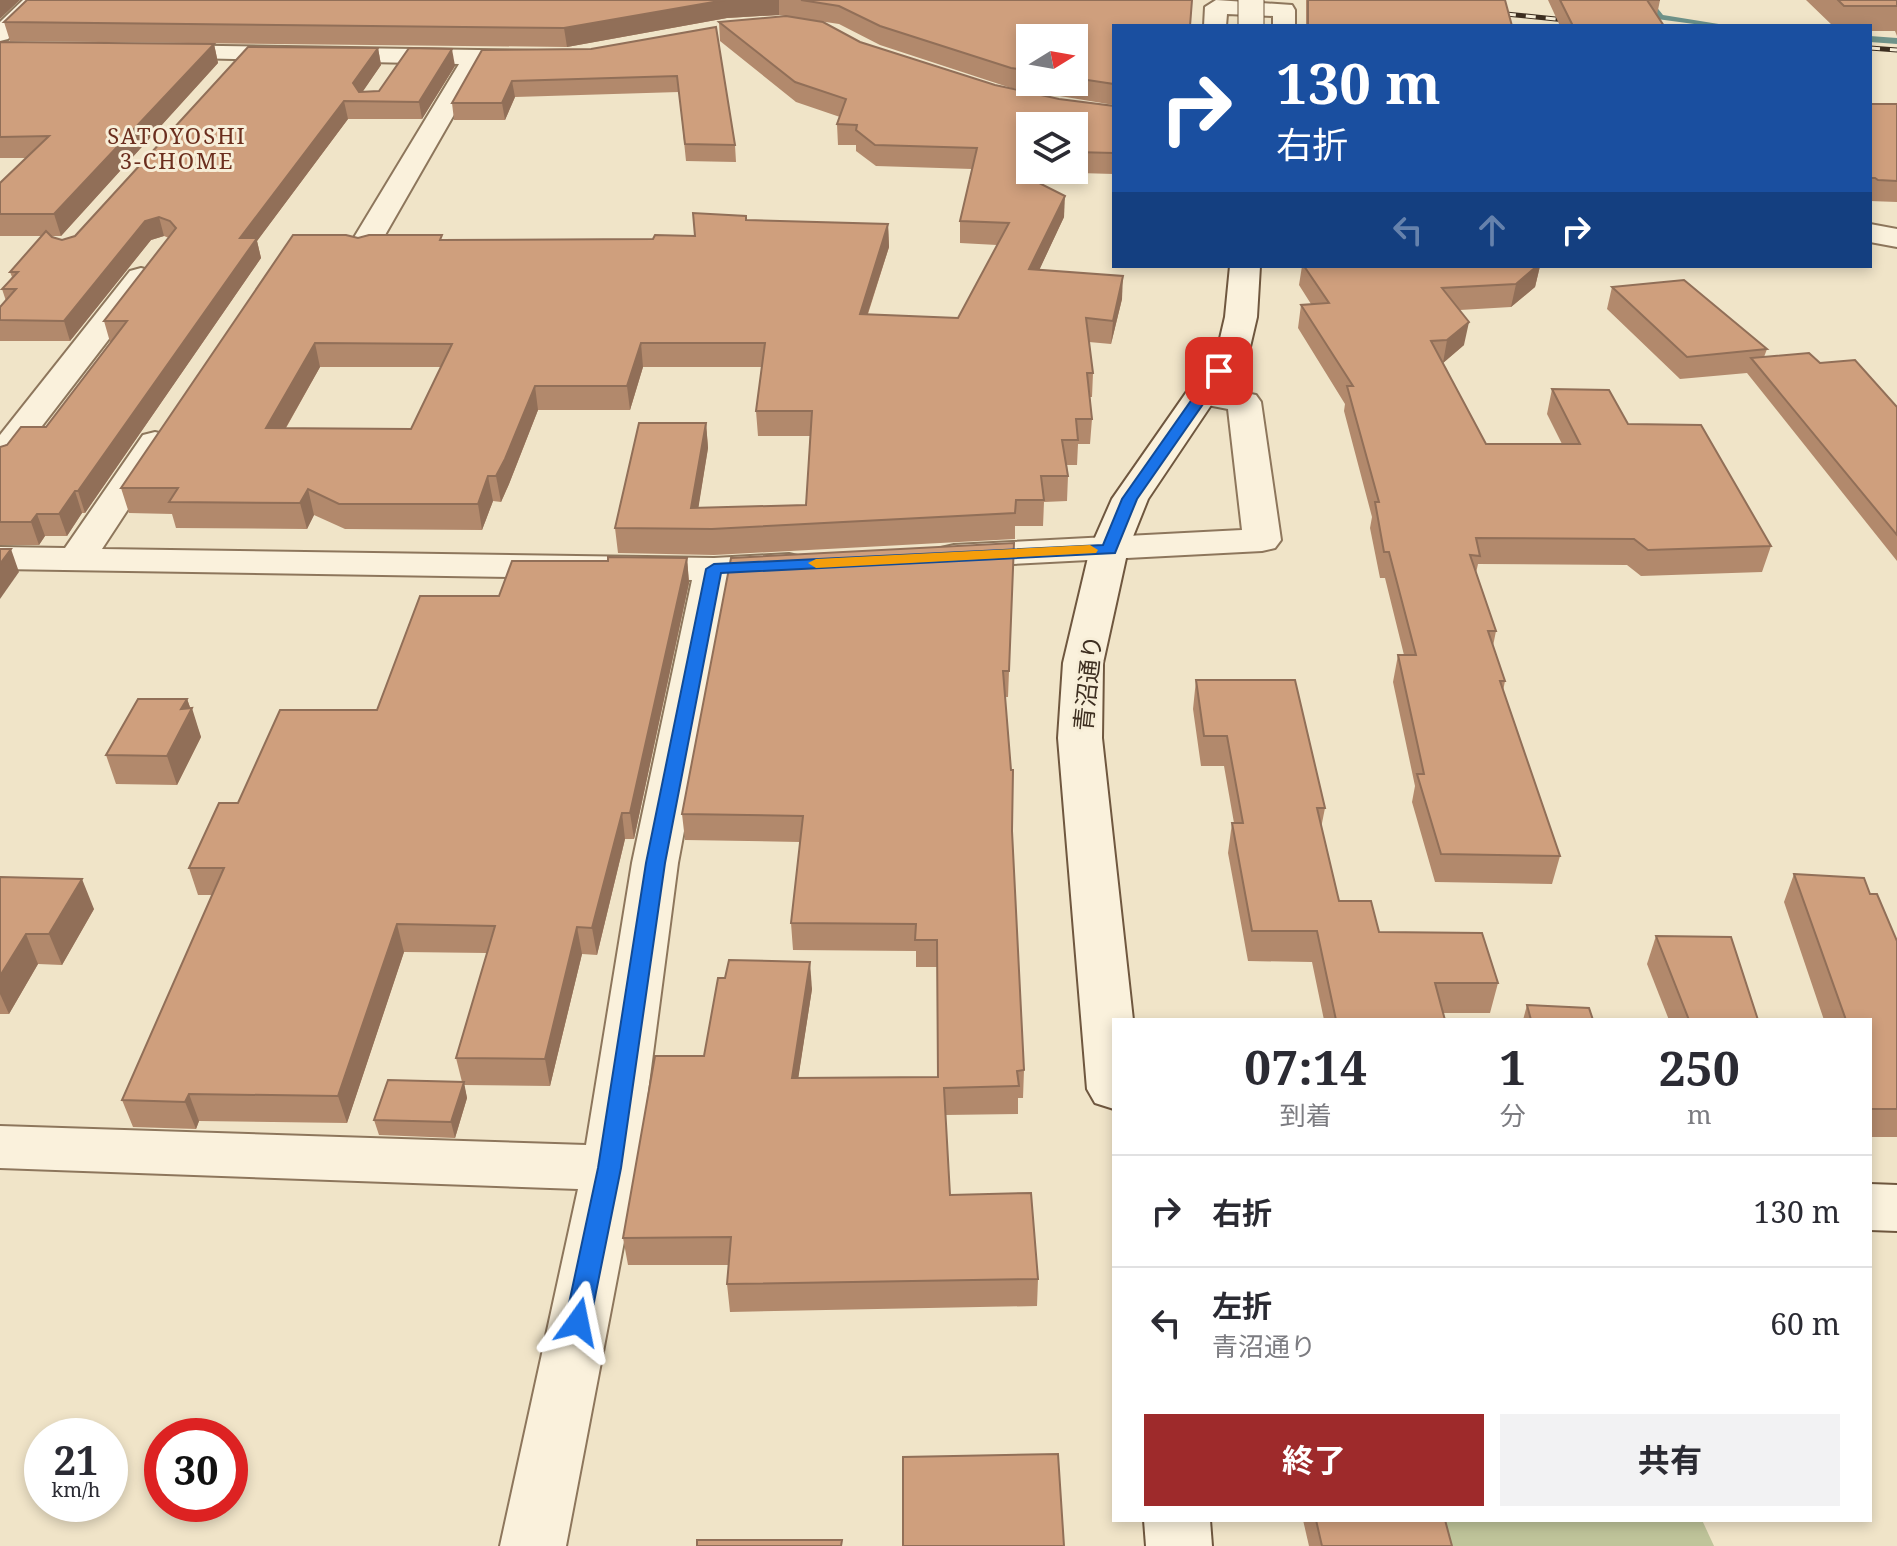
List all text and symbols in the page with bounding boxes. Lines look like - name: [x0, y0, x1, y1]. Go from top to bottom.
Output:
- north arrow: [1016, 24, 1088, 96]
- map controls: [1016, 24, 1088, 184]
- text: 130 m: [1276, 44, 1441, 120]
- icon: right: [1144, 56, 1248, 160]
- button: layers: [1016, 112, 1088, 184]
- district label: SATOYOSHI 3-CHOME: [107, 120, 247, 175]
- text: 右折: [1276, 120, 1348, 169]
- icon: left: [1386, 208, 1430, 252]
- icon: ahead: [1470, 208, 1514, 252]
- icon: right: [1554, 208, 1598, 252]
- pin: [1185, 337, 1253, 405]
- icon: arrive: [1197, 349, 1241, 393]
- street label: 青沼通り: [1066, 634, 1108, 732]
- text: 07:14: [1244, 1034, 1367, 1099]
- text: 1: [1499, 1034, 1526, 1099]
- text: 250: [1658, 1035, 1740, 1100]
- text: m: [1687, 1096, 1711, 1132]
- text: 到着: [1280, 1097, 1332, 1133]
- text: 分: [1500, 1097, 1526, 1133]
- icon: right: [1144, 1189, 1188, 1233]
- text: 130 m: [1754, 1191, 1840, 1232]
- text: 右折: [1212, 1192, 1272, 1233]
- position arrow: [536, 1280, 620, 1364]
- text: 左折: [1212, 1285, 1272, 1326]
- icon: left: [1144, 1301, 1188, 1345]
- text: 60 m: [1770, 1303, 1840, 1344]
- text: 青沼通り: [1212, 1328, 1316, 1364]
- button: 終了: [1144, 1414, 1484, 1506]
- button: 共有: [1500, 1414, 1840, 1506]
- speed limit sign: 30: [144, 1418, 248, 1522]
- text: 21: [53, 1432, 99, 1487]
- text: km/h: [51, 1476, 101, 1503]

